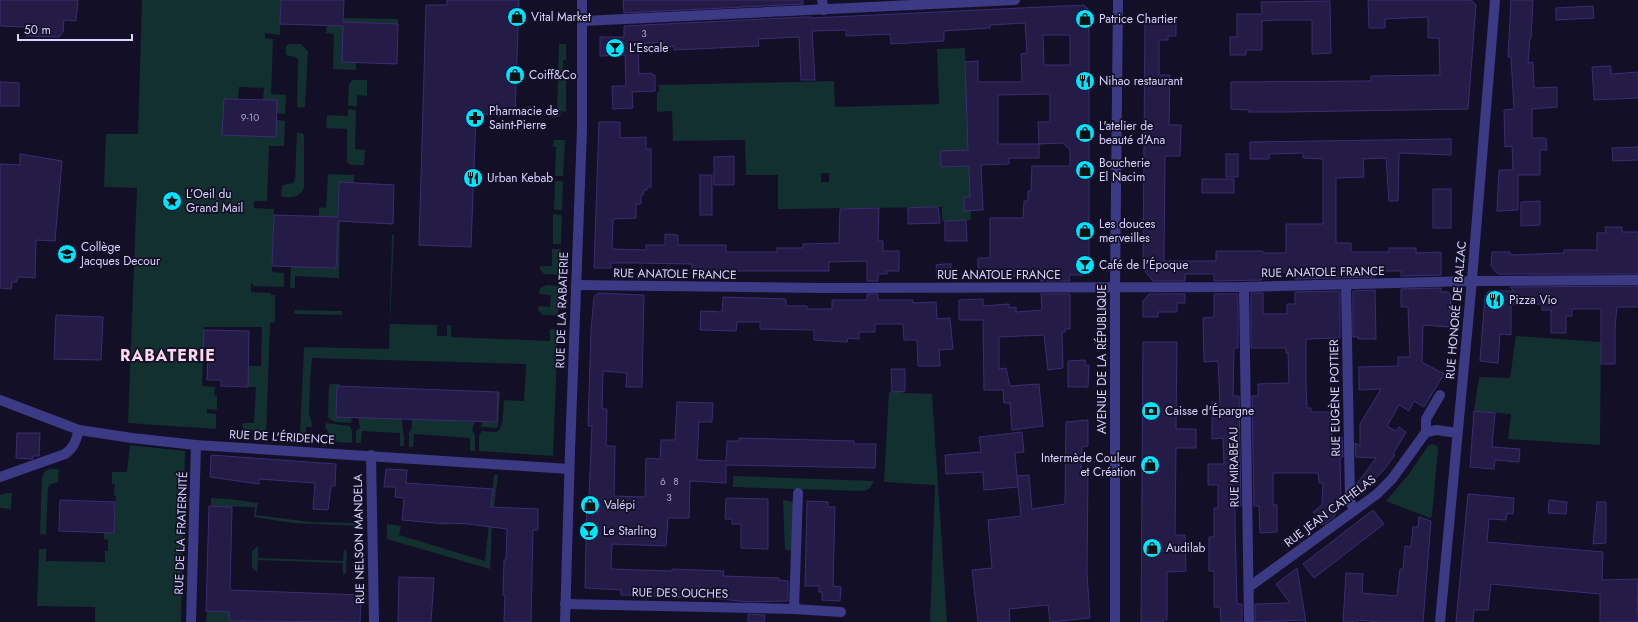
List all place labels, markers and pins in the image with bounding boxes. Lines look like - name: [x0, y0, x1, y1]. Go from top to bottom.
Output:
- shop icon: Vital Market: [506, 6, 528, 28]
- place label: Vital Market: [531, 8, 591, 26]
- shop icon: Patrice Chartier: [1074, 8, 1096, 30]
- place label: Patrice Chartier: [1099, 10, 1178, 28]
- bar icon: L’Escale: [604, 37, 626, 59]
- place label: L’Escale: [629, 39, 669, 57]
- shop icon: Coiff&Co: [504, 64, 526, 86]
- place label: Coiff&Co: [529, 66, 577, 84]
- restaurant icon: Nihao restaurant: [1074, 70, 1096, 92]
- place label: Nihao restaurant: [1099, 72, 1183, 90]
- place label: Pharmacie de Saint-Pierre: [489, 102, 559, 134]
- pharmacy icon: Pharmacie de Saint-Pierre: [464, 107, 486, 129]
- place label: L'atelier de beauté d'Ana: [1099, 117, 1165, 149]
- shop icon: L'atelier de beauté d'Ana: [1074, 122, 1096, 144]
- place label: Boucherie El Nacim: [1099, 154, 1150, 186]
- shop icon: Boucherie El Nacim: [1074, 159, 1096, 181]
- restaurant icon: Urban Kebab: [462, 167, 484, 189]
- place label: Urban Kebab: [487, 169, 553, 187]
- place label: L’Oeil du Grand Mail: [186, 185, 243, 217]
- place icon: L’Oeil du Grand Mail: [161, 190, 183, 212]
- place label: Les douces merveilles: [1099, 215, 1156, 247]
- shop icon: Les douces merveilles: [1074, 220, 1096, 242]
- place label: Collège Jacques Decour: [79, 238, 161, 270]
- school or university icon: Collège Jacques Decour: [56, 243, 78, 265]
- bar icon: Café de l'Époque: [1074, 254, 1096, 276]
- place label: Café de l'Époque: [1099, 256, 1188, 274]
- restaurant icon: Pizza Vio: [1484, 289, 1506, 311]
- place label: Pizza Vio: [1509, 291, 1558, 309]
- bank icon: Caisse d'Épargne: [1140, 400, 1162, 422]
- place label: Caisse d'Épargne: [1165, 402, 1254, 420]
- place label: Intermède Couleur et Création: [1041, 449, 1137, 481]
- shop icon: Intermède Couleur et Création: [1139, 454, 1161, 476]
- shop icon: Valépi: [579, 494, 601, 516]
- place label: Valépi: [604, 496, 635, 514]
- bar icon: Le Starling: [578, 520, 600, 542]
- place label: Le Starling: [603, 522, 657, 540]
- shop icon: Audilab: [1141, 537, 1163, 559]
- place label: Audilab: [1166, 539, 1205, 557]

